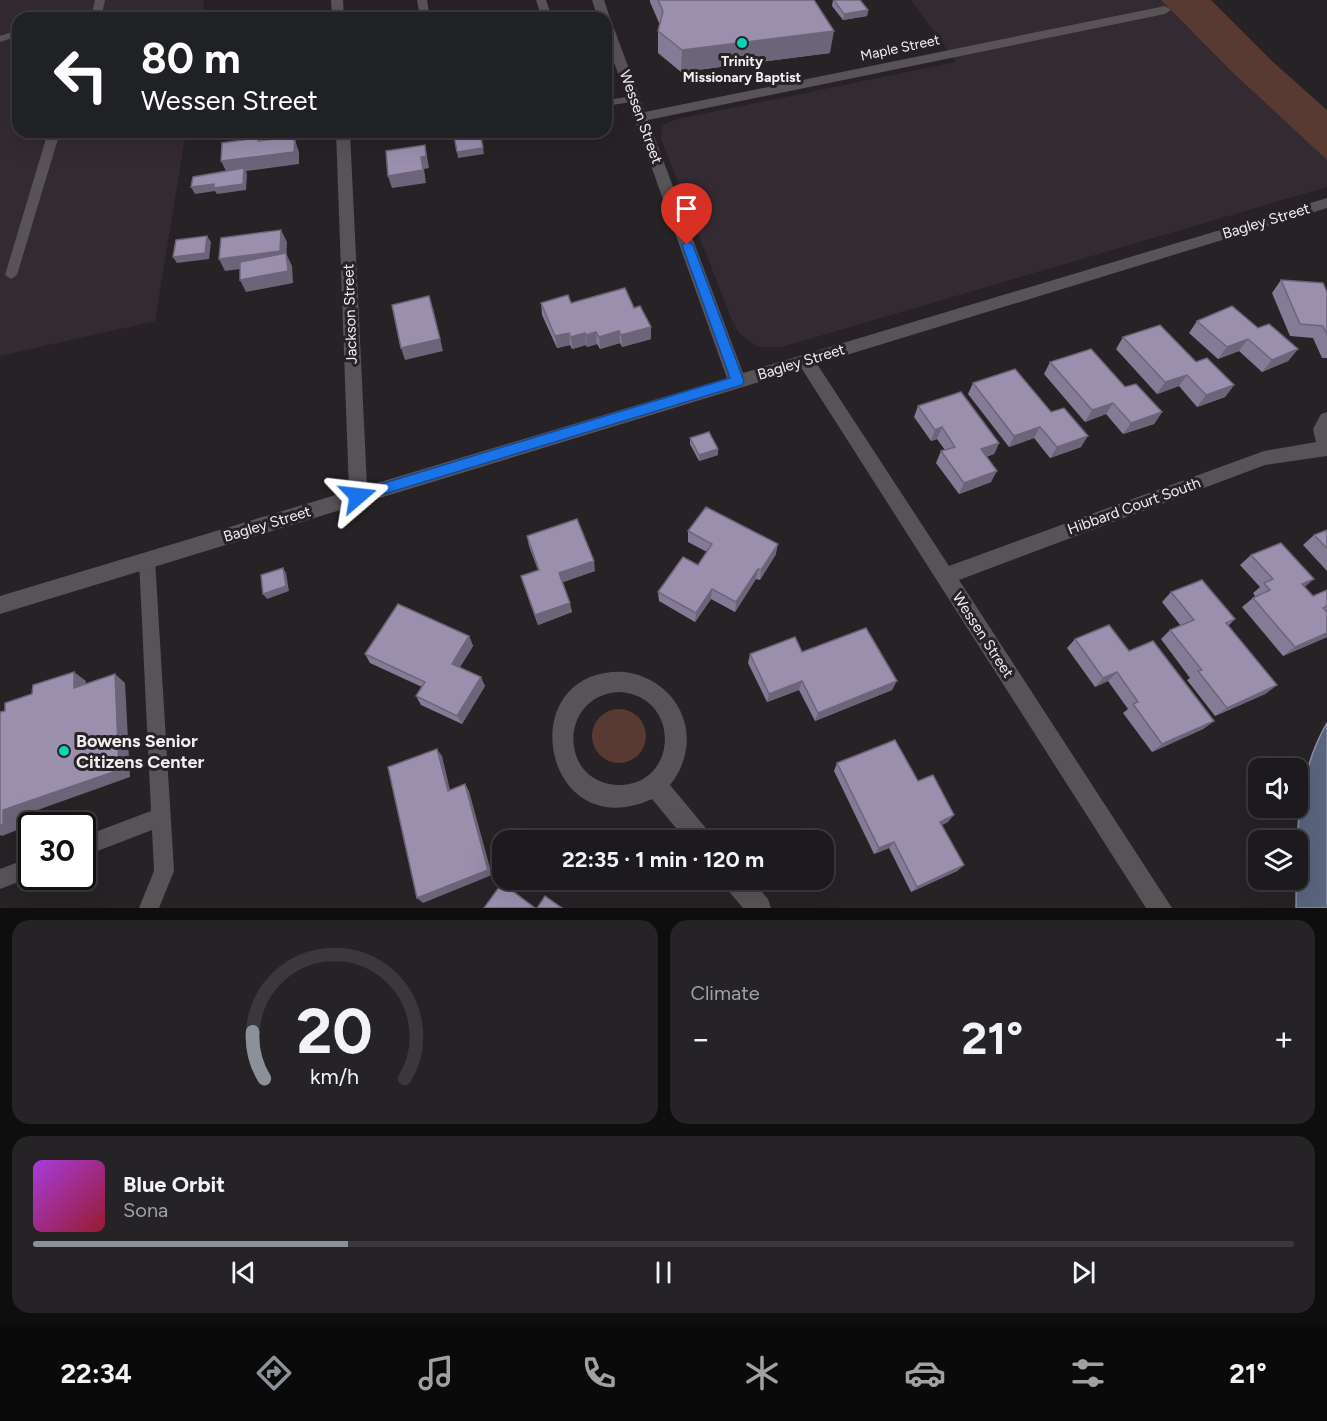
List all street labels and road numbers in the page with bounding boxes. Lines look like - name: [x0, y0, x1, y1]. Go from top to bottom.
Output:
- street label: Maple Street: [859, 31, 941, 65]
- street label: Wessen Street: [616, 68, 666, 167]
- street label: Bagley Street: [1220, 199, 1312, 243]
- street label: Jackson Street: [339, 263, 361, 365]
- street label: Bagley Street: [755, 340, 847, 384]
- street label: Hibbard Court South: [1065, 474, 1203, 538]
- street label: Bagley Street: [221, 502, 313, 546]
- street label: Wessen Street: [949, 589, 1017, 681]

